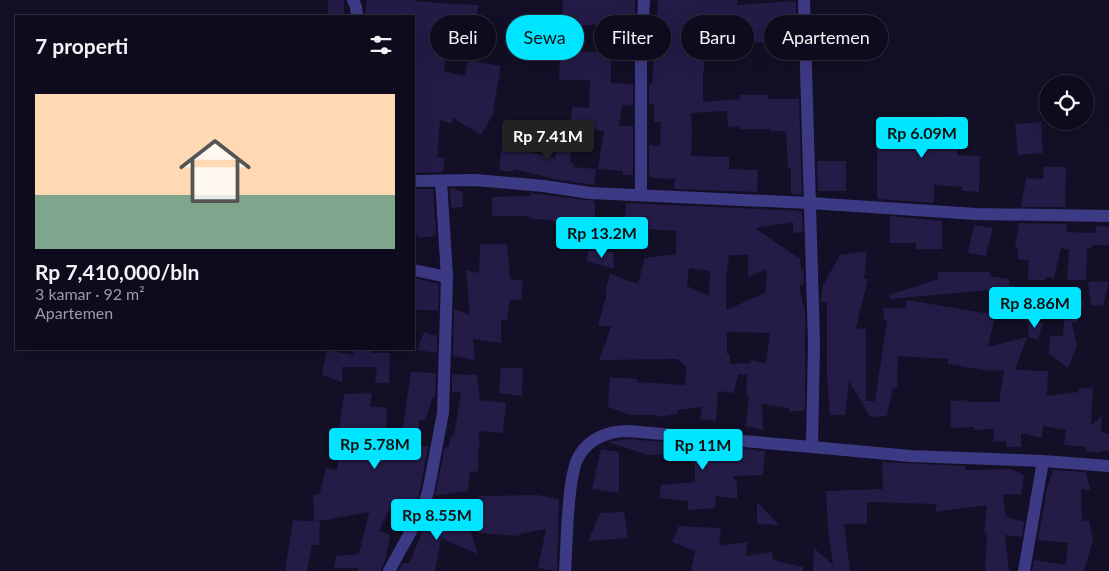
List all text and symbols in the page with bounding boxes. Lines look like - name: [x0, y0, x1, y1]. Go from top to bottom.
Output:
- chip: Beli: [430, 15, 496, 60]
- chip: Sewa: [506, 15, 584, 60]
- chip: Filter: [594, 15, 671, 60]
- chip: Baru: [681, 15, 754, 60]
- chip: Apartemen: [764, 15, 888, 60]
- icon: filters: [367, 31, 395, 59]
- text: 7 properti: [35, 33, 128, 58]
- map controls: [1039, 75, 1094, 130]
- button: locate: [1039, 75, 1094, 130]
- pin: Rp 6.09M: [870, 116, 974, 159]
- pin: Rp 7.41M: [496, 120, 600, 162]
- text: Rp 6.09M: [887, 123, 957, 142]
- icon: home: [170, 126, 260, 216]
- text: Rp 7.41M: [513, 126, 583, 145]
- pin: Rp 13.2M: [550, 216, 654, 259]
- text: Rp 13.2M: [567, 223, 637, 242]
- text: Rp 7,410,000/bln: [35, 259, 199, 284]
- text: 3 kamar · 92 m²: [35, 284, 145, 303]
- pin: Rp 8.86M: [983, 286, 1087, 329]
- text: Rp 8.86M: [1000, 293, 1070, 312]
- text: Apartemen: [35, 303, 113, 322]
- pin: Rp 5.78M: [323, 428, 427, 470]
- pin: Rp 11M: [662, 428, 744, 471]
- text: Rp 5.78M: [340, 434, 410, 453]
- text: Rp 11M: [675, 435, 731, 454]
- pin: Rp 8.55M: [385, 498, 489, 541]
- text: Rp 8.55M: [402, 505, 472, 524]

